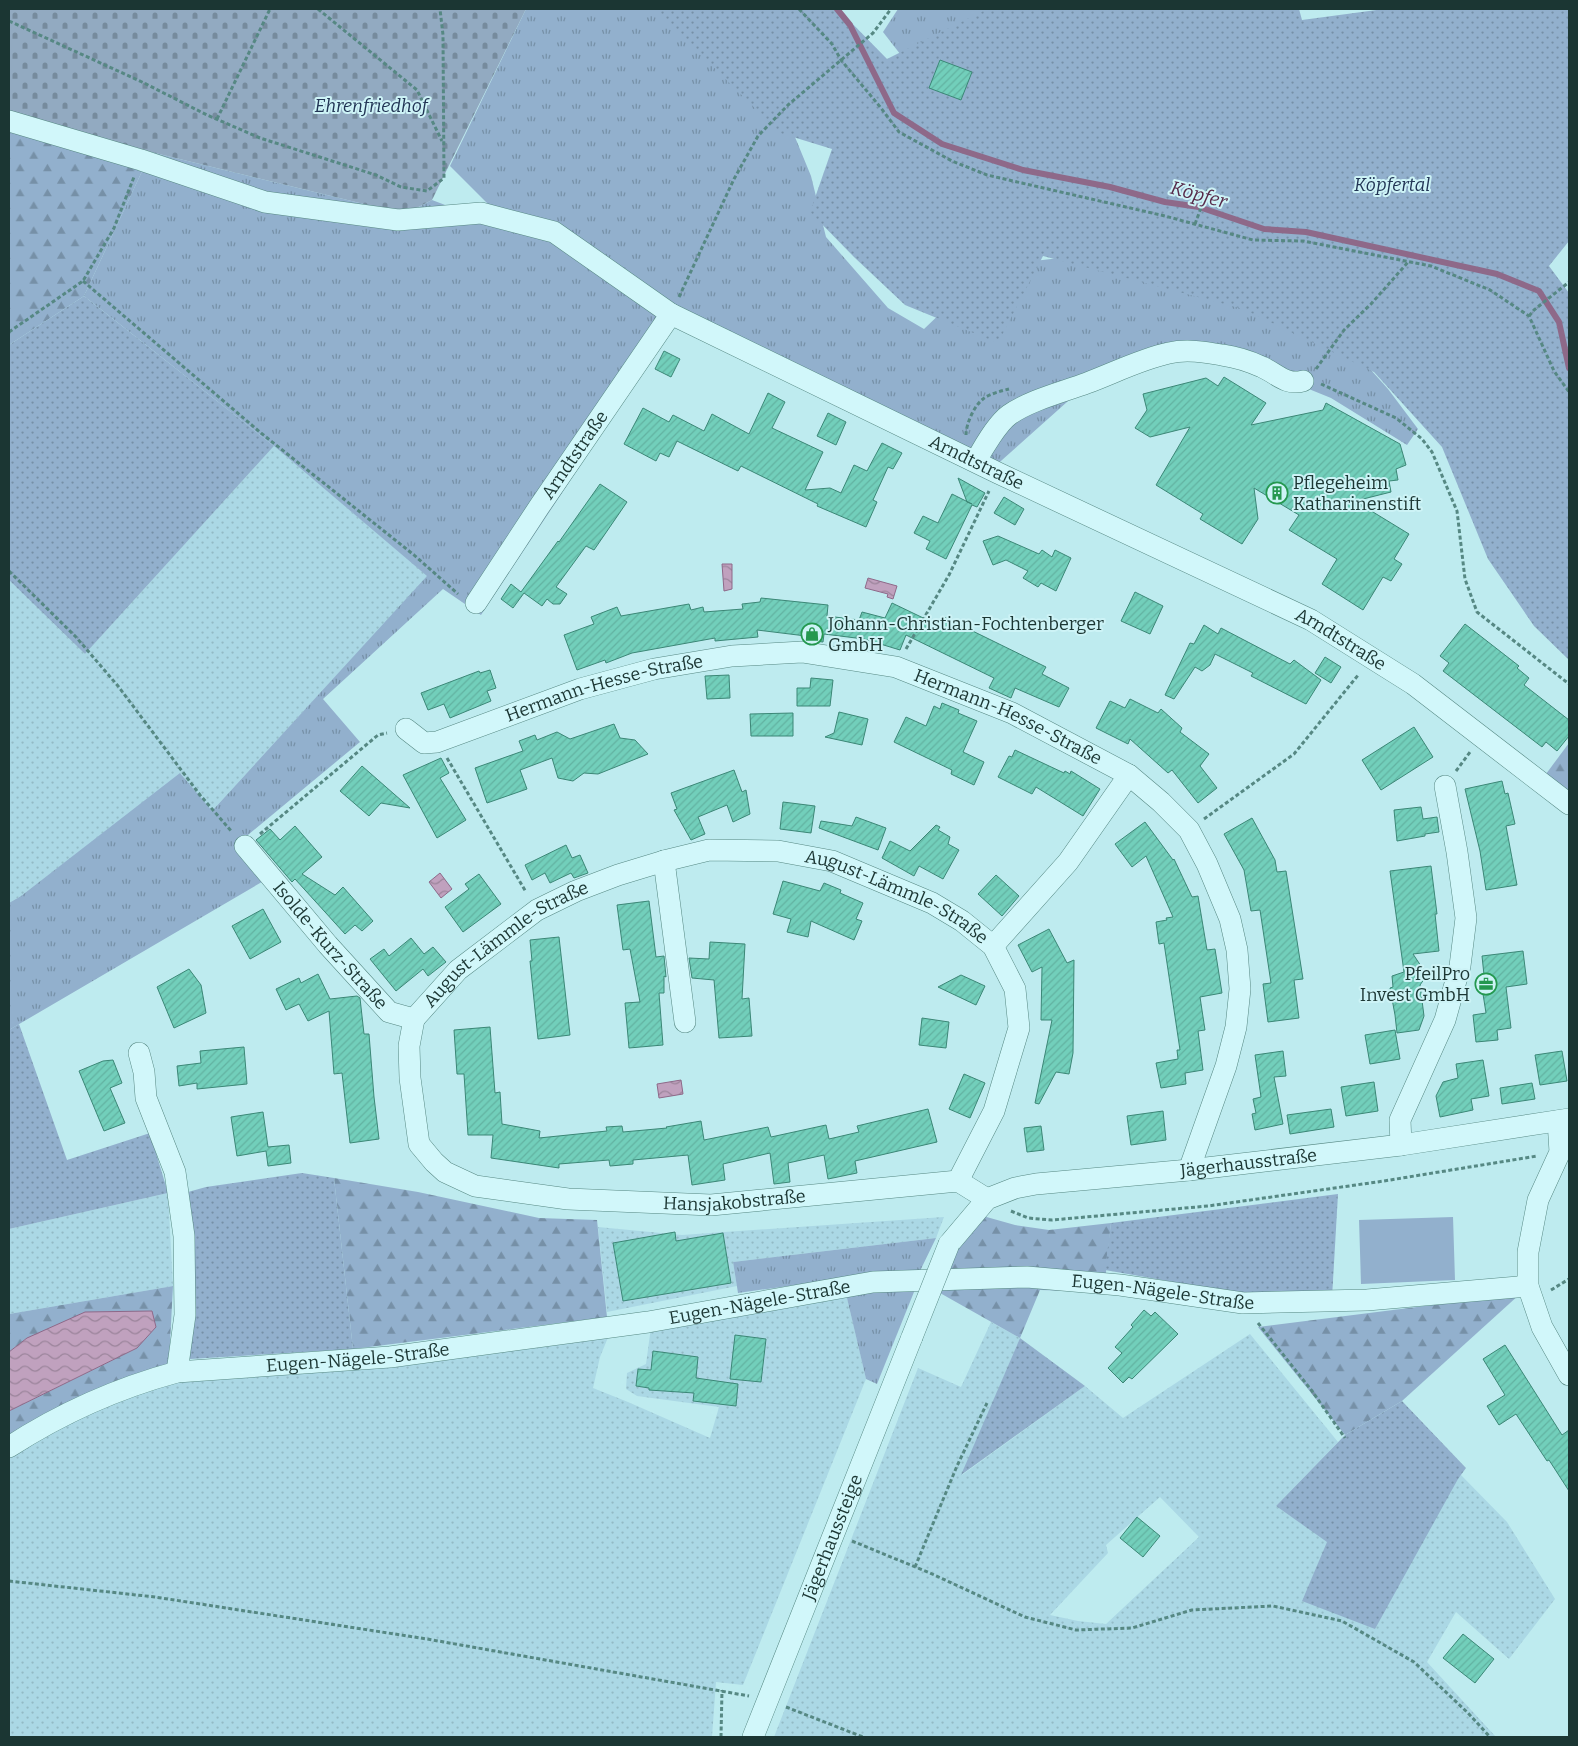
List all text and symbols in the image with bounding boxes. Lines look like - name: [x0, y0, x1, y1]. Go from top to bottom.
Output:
- park label: Ehrenfriedhof: [314, 95, 431, 117]
- park label: Köpfertal: [1354, 174, 1430, 196]
- water label: Köpfer: [1168, 176, 1231, 213]
- street label: Arndtstraße: [537, 406, 613, 503]
- street label: Arndtstraße: [926, 430, 1027, 495]
- place label: Pflegeheim Katharinenstift: [1293, 472, 1422, 515]
- building icon: Pflegeheim Katharinenstift: [1265, 481, 1289, 505]
- street label: Arndtstraße: [1292, 603, 1390, 675]
- place label: Johann-Christian-Fochtenberger GmbH: [827, 613, 1104, 656]
- shop icon: Johann-Christian-Fochtenberger GmbH: [800, 622, 824, 646]
- street label: Hermann-Hesse-Straße: [502, 650, 704, 727]
- street label: Hermann-Hesse-Straße: [911, 664, 1106, 770]
- street label: August-Lämmle-Straße: [803, 845, 993, 949]
- street label: August-Lämmle-Straße: [419, 876, 591, 1012]
- street label: Isolde-Kurz-Straße: [268, 877, 392, 1014]
- place label: PfeilPro Invest GmbH: [1360, 963, 1470, 1006]
- office icon: PfeilPro Invest GmbH: [1474, 972, 1498, 996]
- street label: Jägerhausstraße: [1178, 1144, 1318, 1182]
- street label: Hansjakobstraße: [663, 1185, 807, 1216]
- street label: Eugen-Nägele-Straße: [1071, 1270, 1254, 1314]
- street label: Eugen-Nägele-Straße: [667, 1275, 852, 1329]
- street label: Eugen-Nägele-Straße: [265, 1338, 451, 1377]
- street label: Jägerhaussteige: [797, 1471, 867, 1604]

